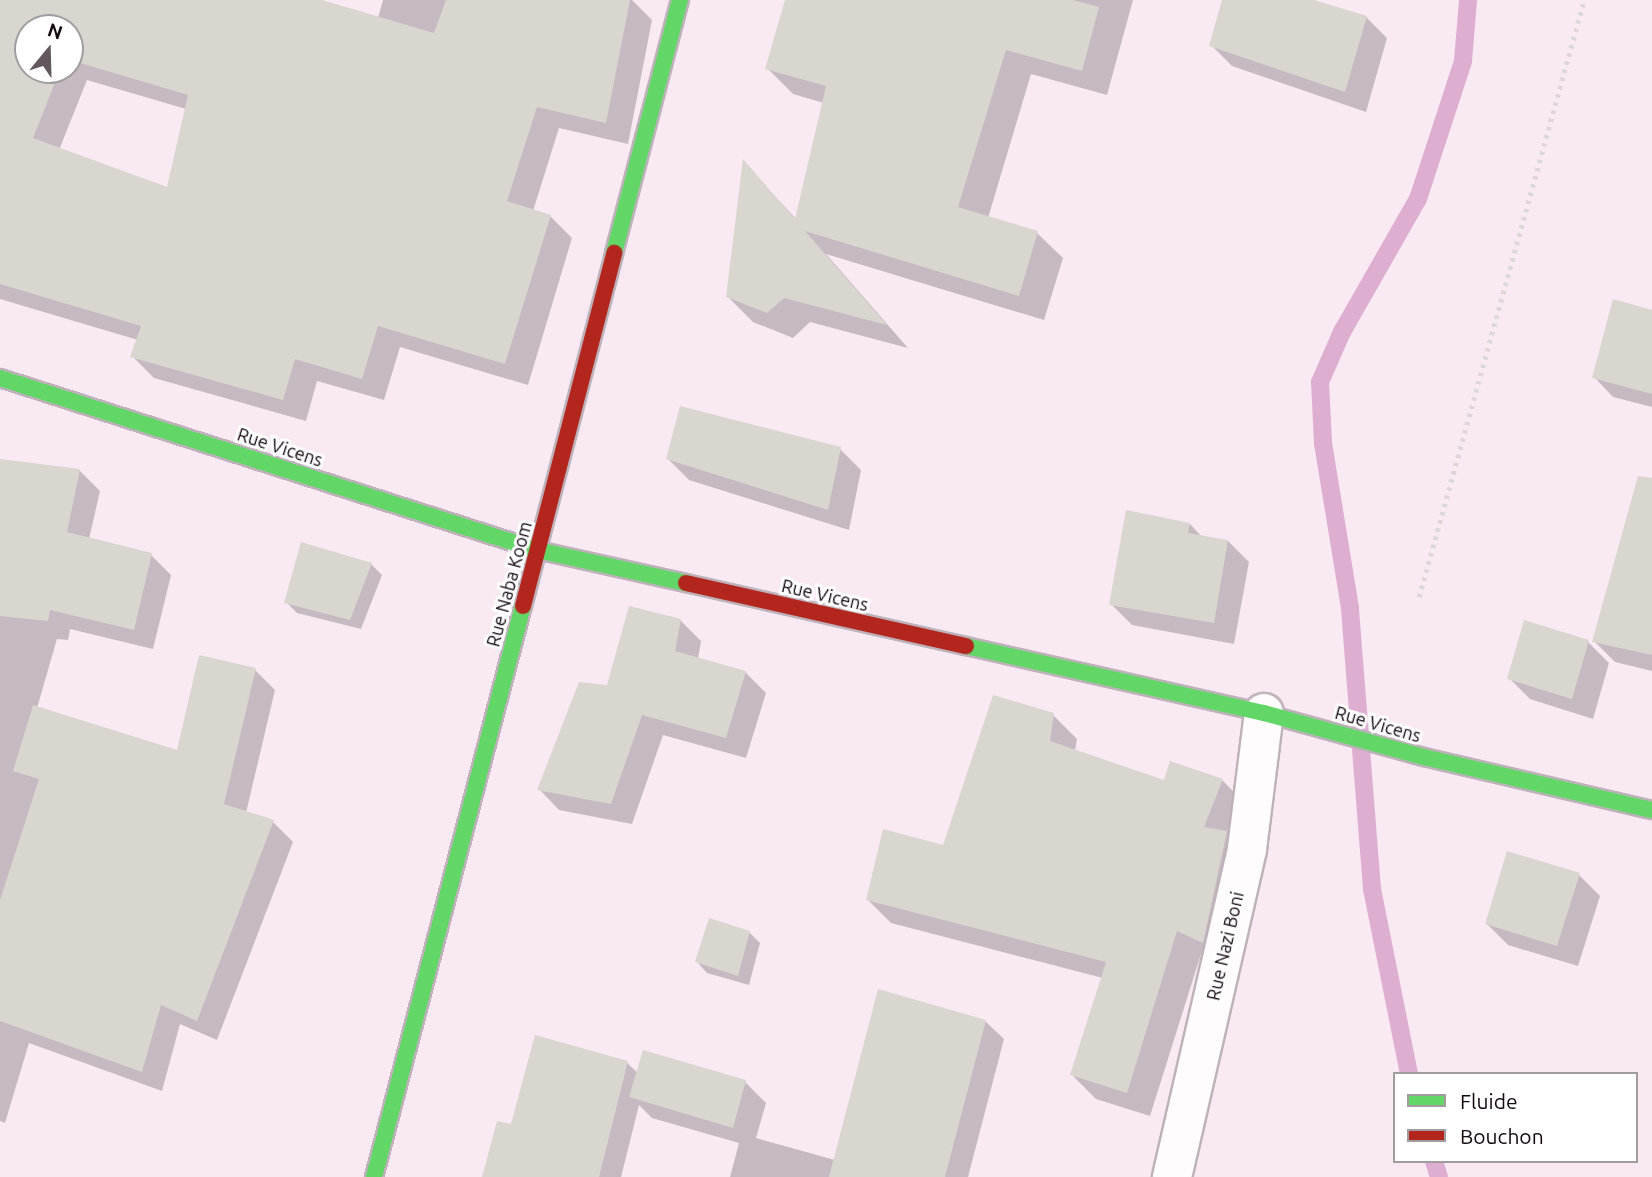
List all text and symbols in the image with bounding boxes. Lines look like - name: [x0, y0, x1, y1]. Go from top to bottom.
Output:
- north arrow: [14, 14, 84, 84]
- text: N: [45, 18, 65, 44]
- street label: Rue Vicens: [235, 423, 325, 471]
- street label: Rue Naba Koom: [482, 519, 536, 649]
- street label: Rue Vicens: [780, 575, 870, 615]
- street label: Rue Vicens: [1333, 701, 1423, 747]
- street label: Rue Nazi Boni: [1202, 889, 1248, 1003]
- legend: [1393, 1072, 1638, 1163]
- text: Fluide: [1460, 1089, 1518, 1113]
- text: Bouchon: [1460, 1124, 1544, 1148]

